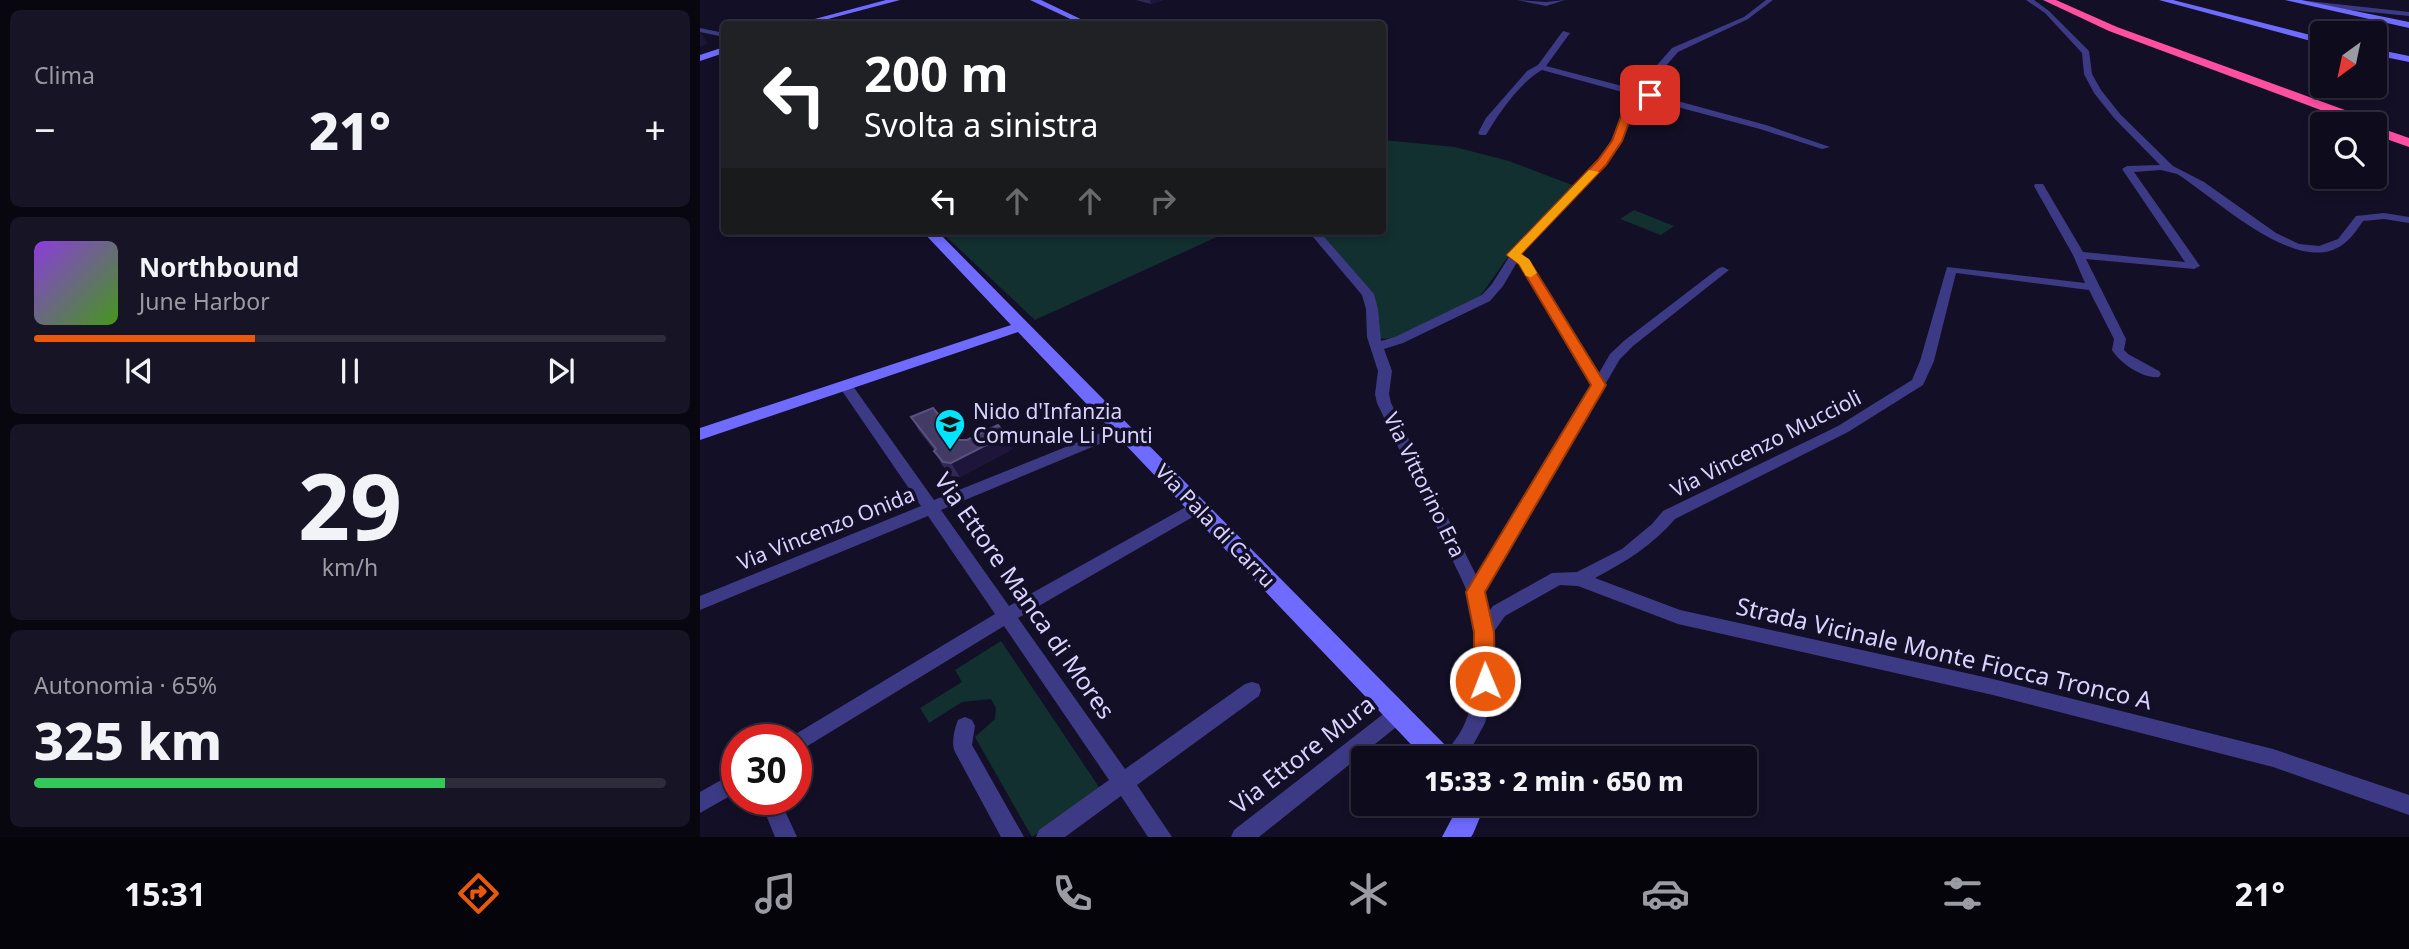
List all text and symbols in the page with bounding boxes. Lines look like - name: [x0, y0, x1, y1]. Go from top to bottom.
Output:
- north arrow: [2310, 21, 2387, 98]
- map controls: [2310, 21, 2387, 189]
- text: 200 m: [864, 40, 1009, 106]
- icon: left: [749, 49, 840, 140]
- text: Clima: [34, 59, 95, 91]
- pin: [1620, 65, 1680, 125]
- icon: arrive: [1631, 76, 1669, 114]
- text: 21°: [309, 94, 391, 165]
- text: −: [34, 103, 56, 155]
- text: +: [644, 103, 666, 155]
- text: Svolta a sinistra: [864, 103, 1099, 146]
- button: search: [2310, 112, 2387, 189]
- icon: left: [925, 182, 963, 220]
- icon: ahead: [998, 182, 1036, 220]
- icon: ahead: [1071, 182, 1109, 220]
- icon: right: [1144, 182, 1182, 220]
- text: Northbound: [139, 249, 299, 285]
- text: June Harbor: [139, 285, 270, 317]
- icon: previous: [120, 352, 158, 390]
- icon: pause: [331, 352, 369, 390]
- icon: next: [542, 352, 580, 390]
- street label: Via Vincenzo Muccioli: [1665, 383, 1866, 503]
- place label: Nido d'Infanzia Comunale Li Punti: [973, 397, 1153, 449]
- school or university icon: Nido d'Infanzia Comunale Li Punti: [933, 407, 967, 451]
- street label: Via Vittorino Era: [1378, 407, 1472, 562]
- text: 29: [298, 443, 402, 567]
- street label: Via Pala di Carru: [1150, 457, 1282, 593]
- street label: Via Ettore Manca di Mores: [927, 465, 1123, 725]
- street label: Via Vincenzo Onida: [733, 480, 918, 576]
- text: km/h: [322, 551, 378, 583]
- street label: Strada Vicinale Monte Fiocca Tronco A: [1733, 589, 2156, 717]
- position arrow: [1448, 644, 1522, 718]
- text: Autonomia · 65%: [34, 669, 217, 701]
- street label: Via Ettore Mura: [1223, 687, 1381, 820]
- text: 325 km: [34, 704, 222, 775]
- speed limit sign: 30: [721, 724, 812, 815]
- text: 15:33 · 2 min · 650 m: [1424, 763, 1684, 799]
- icon: directions: [454, 869, 503, 918]
- icon: music: [751, 869, 800, 918]
- icon: phone: [1048, 869, 1097, 918]
- icon: climate: [1344, 869, 1393, 918]
- icon: car: [1641, 869, 1690, 918]
- icon: filters: [1938, 869, 1987, 918]
- text: 15:31: [124, 872, 206, 915]
- text: 21°: [2235, 872, 2285, 915]

